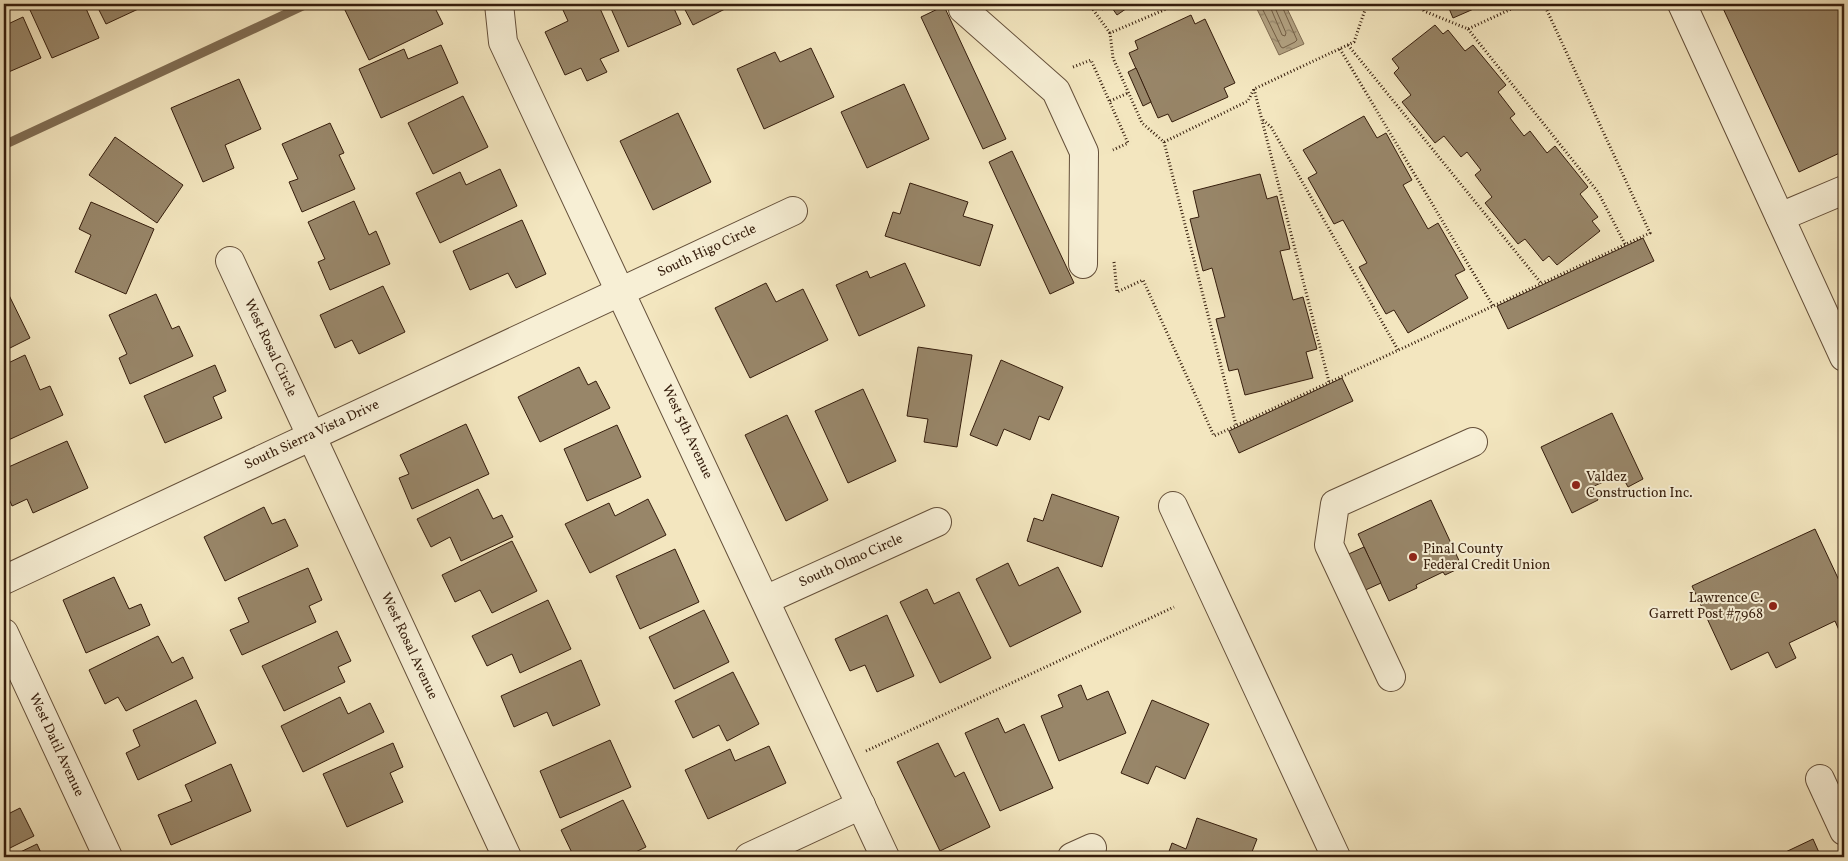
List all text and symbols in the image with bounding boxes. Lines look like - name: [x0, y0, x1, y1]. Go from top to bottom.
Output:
- street label: South Higo Circle: [654, 220, 760, 282]
- street label: West Rosal Circle: [239, 296, 301, 400]
- street label: West 5th Avenue: [657, 382, 717, 482]
- street label: South Sierra Vista Drive: [241, 395, 383, 475]
- place label: Valdez Construction Inc.: [1586, 468, 1692, 503]
- marker: Valdez Construction Inc.: [1570, 479, 1582, 491]
- street label: South Olmo Circle: [796, 529, 906, 592]
- place label: Pinal County Federal Credit Union: [1423, 540, 1550, 575]
- marker: Pinal County Federal Credit Union: [1407, 551, 1419, 563]
- place label: Lawrence C. Garrett Post #7968: [1649, 589, 1763, 624]
- street label: West Rosal Avenue: [376, 590, 442, 703]
- marker: Lawrence C. Garrett Post #7968: [1767, 600, 1779, 612]
- street label: West Datil Avenue: [24, 690, 88, 800]

